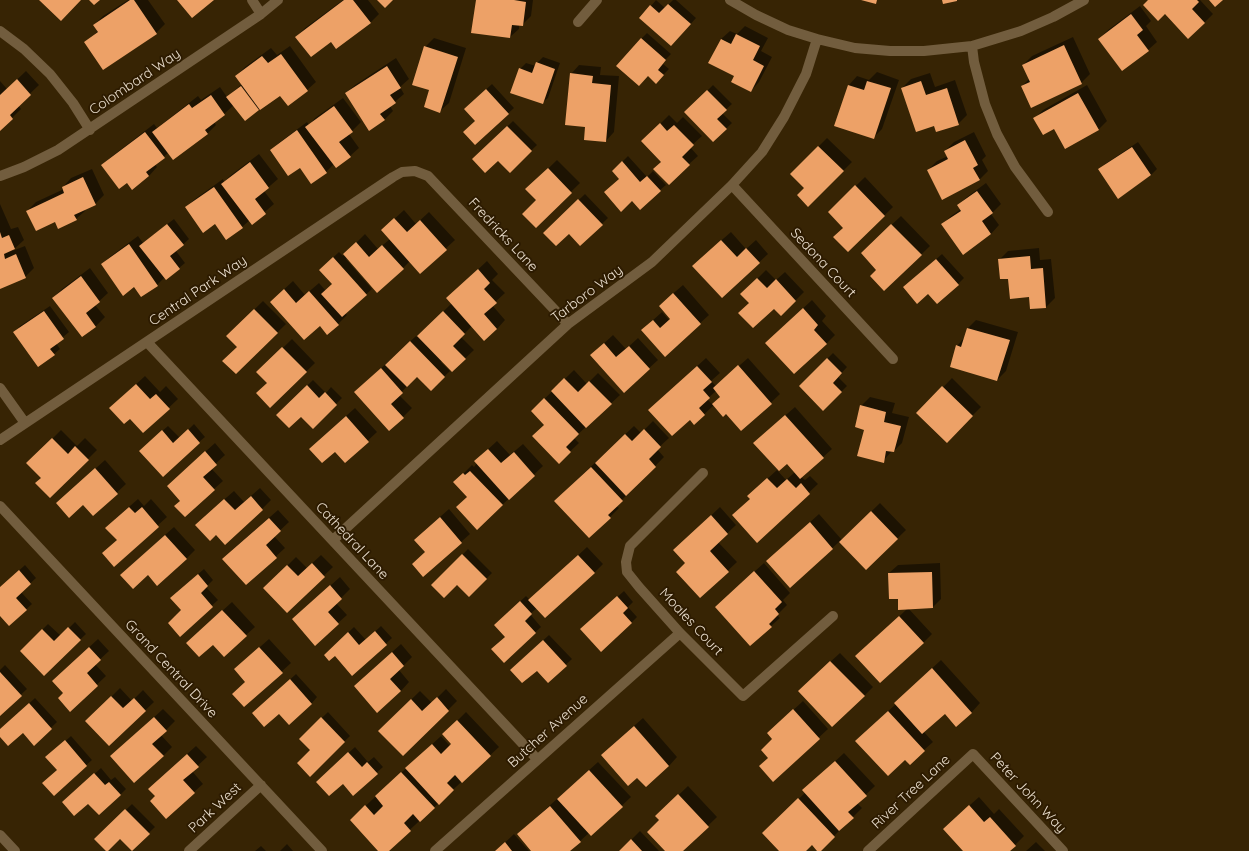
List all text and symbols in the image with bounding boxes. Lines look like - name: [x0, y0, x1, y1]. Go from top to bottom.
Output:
- street label: Colombard Way: [86, 45, 184, 119]
- street label: Fredricks Lane: [465, 195, 541, 275]
- street label: Sedona Court: [787, 225, 859, 301]
- street label: Central Park Way: [146, 252, 250, 330]
- street label: Tarboro Way: [548, 262, 626, 326]
- street label: Cathedral Lane: [312, 499, 392, 583]
- street label: Moales Court: [656, 585, 726, 659]
- street label: Grand Central Drive: [121, 616, 221, 722]
- street label: Butcher Avenue: [504, 691, 592, 771]
- street label: Peter John Way: [986, 749, 1070, 837]
- street label: River Tree Lane: [868, 751, 954, 833]
- street label: Park West: [185, 779, 245, 837]

